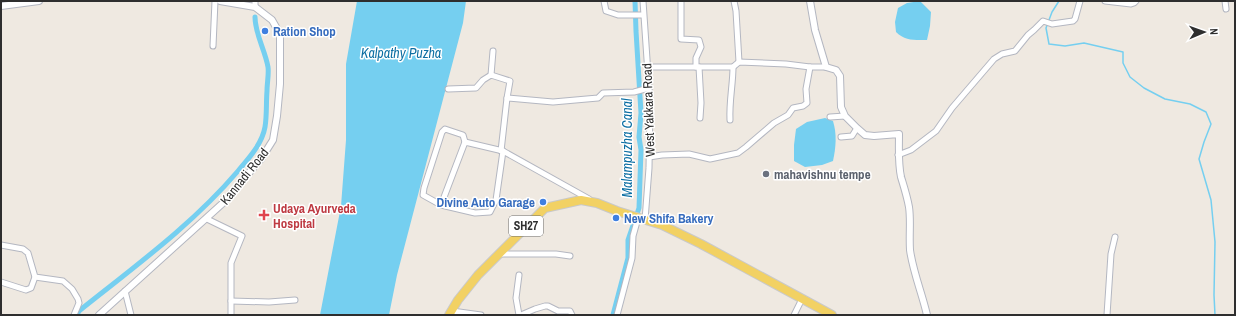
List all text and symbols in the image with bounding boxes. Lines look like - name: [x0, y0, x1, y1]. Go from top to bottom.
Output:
- north arrow: [1184, 12, 1224, 52]
- place label: Ration Shop: [273, 23, 336, 40]
- marker: Ration Shop: [260, 26, 270, 36]
- text: N: [1207, 28, 1221, 35]
- water label: Kalpathy Puzha: [361, 44, 441, 62]
- street label: West Yakkara Road: [638, 63, 659, 157]
- water label: Malampuzha Canal: [618, 98, 636, 197]
- street label: Kannadi Road: [216, 144, 272, 208]
- place label: mahavishnu tempe: [774, 166, 871, 183]
- marker: mahavishnu tempe: [761, 169, 771, 179]
- place label: Divine Auto Garage: [436, 194, 535, 211]
- marker: Divine Auto Garage: [538, 197, 548, 207]
- place label: Udaya Ayurveda Hospital: [273, 200, 356, 232]
- marker: Udaya Ayurveda Hospital: [258, 209, 270, 221]
- place label: New Shifa Bakery: [624, 210, 714, 227]
- marker: New Shifa Bakery: [611, 213, 621, 223]
- road number: SH27: [509, 216, 543, 236]

